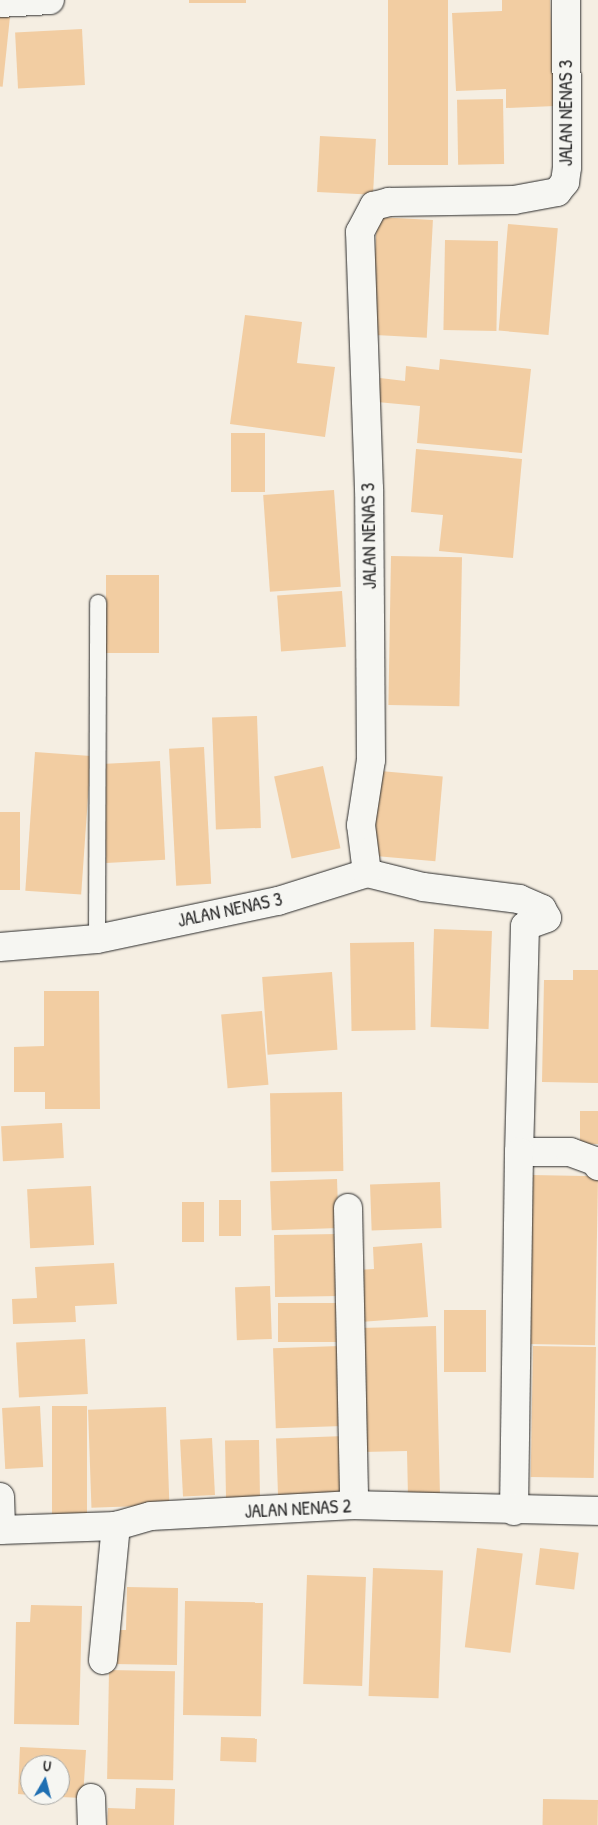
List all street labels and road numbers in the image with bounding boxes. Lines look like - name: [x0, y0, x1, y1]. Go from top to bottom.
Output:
- street label: JALAN NENAS 3: [555, 60, 577, 166]
- street label: JALAN NENAS 3: [357, 483, 381, 589]
- street label: JALAN NENAS 3: [175, 888, 285, 932]
- street label: JALAN NENAS 2: [244, 1495, 352, 1523]

